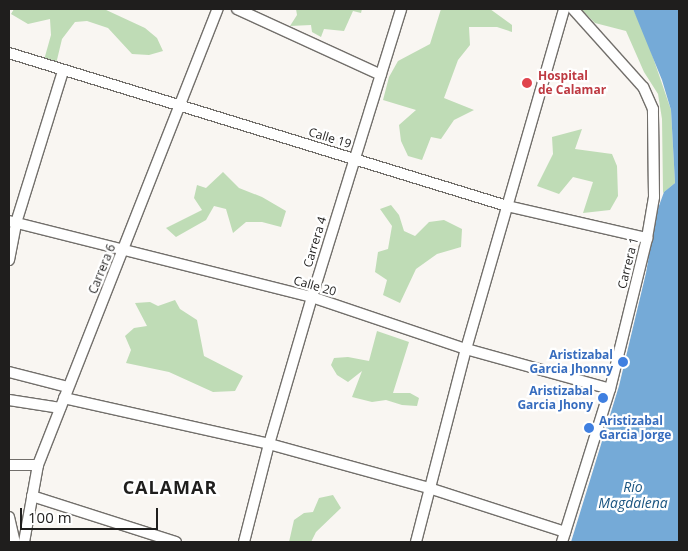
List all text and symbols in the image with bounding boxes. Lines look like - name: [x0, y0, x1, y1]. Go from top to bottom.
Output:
- place label: Hospital de Calamar: [538, 69, 606, 97]
- marker: Hospital de Calamar: [520, 76, 534, 90]
- street label: Calle 19: [307, 125, 353, 151]
- street label: Carrera 4: [300, 215, 330, 269]
- street label: Carrera 1: [615, 236, 641, 290]
- street label: Carrera 6: [86, 242, 118, 296]
- street label: Calle 20: [292, 273, 338, 299]
- place label: Aristizabal Garcia Jhonny: [530, 348, 613, 376]
- marker: Aristizabal Garcia Jhonny: [617, 356, 629, 368]
- place label: Aristizabal Garcia Jhony: [517, 384, 593, 412]
- marker: Aristizabal Garcia Jhony: [597, 392, 609, 404]
- place label: Aristizabal Garcia Jorge: [599, 414, 671, 442]
- marker: Aristizabal Garcia Jorge: [583, 422, 595, 434]
- district label: CALAMAR: [122, 476, 218, 498]
- water label: Río Magdalena: [598, 479, 668, 512]
- scale bar: [22, 498, 160, 530]
- text: 100 m: [28, 507, 72, 527]

